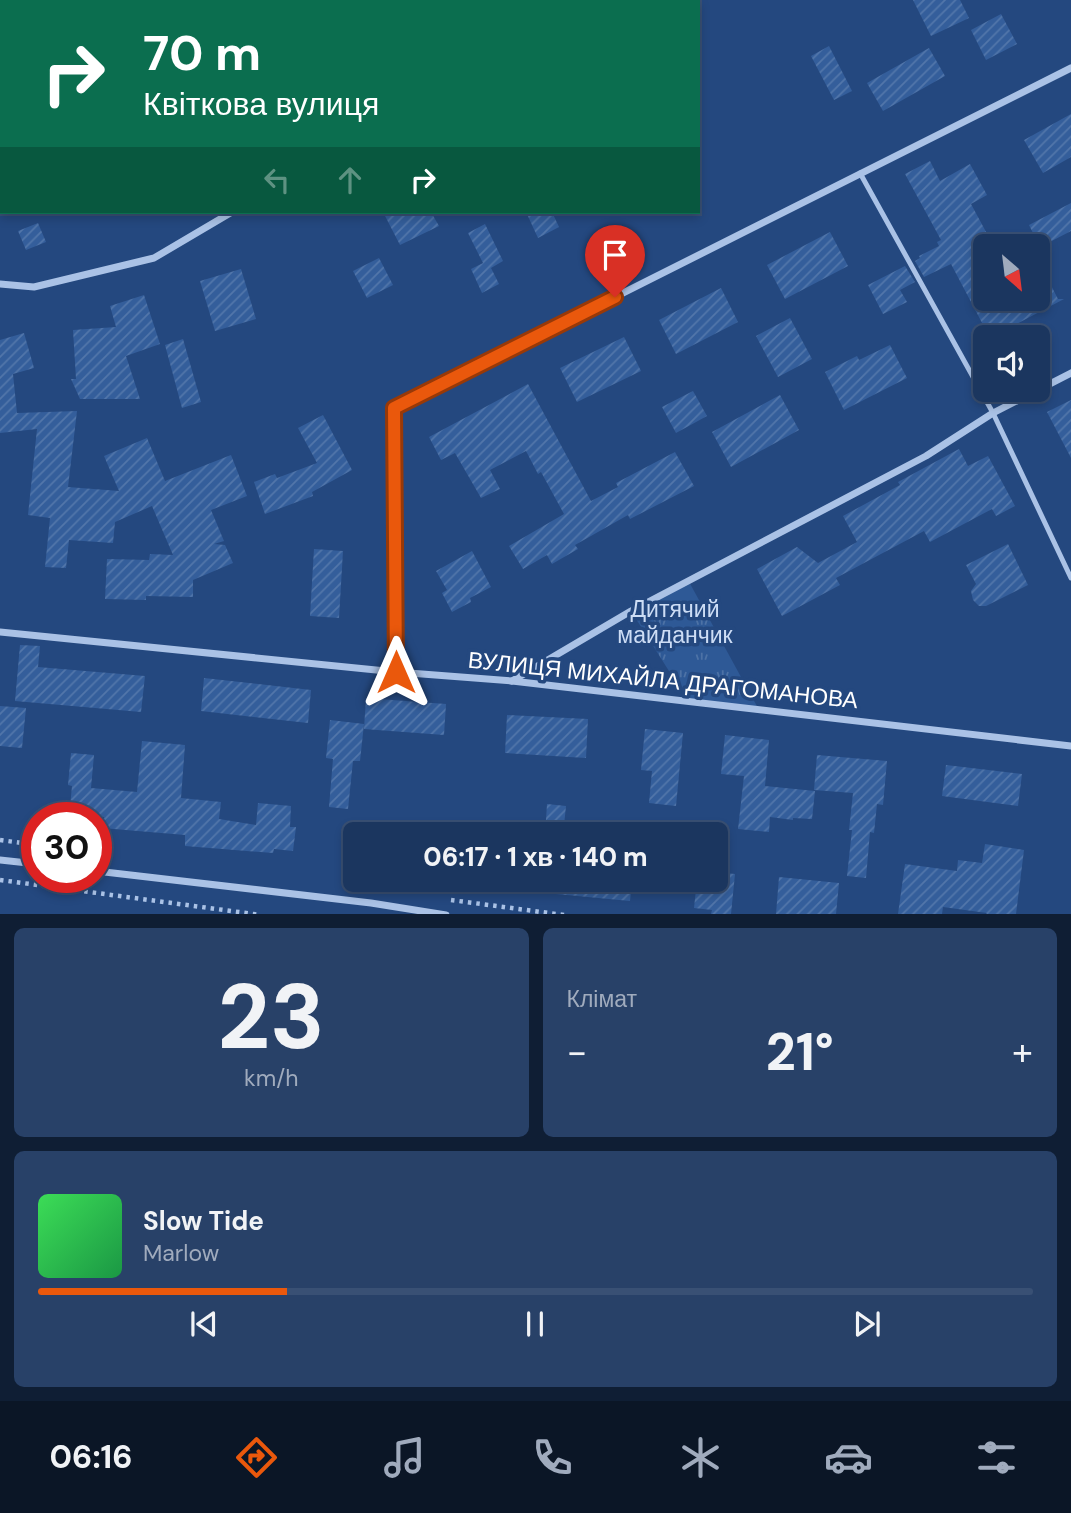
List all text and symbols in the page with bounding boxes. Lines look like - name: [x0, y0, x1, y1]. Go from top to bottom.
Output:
- text: 70 m: [143, 21, 261, 85]
- icon: right: [28, 28, 119, 119]
- text: Квіткова вулиця: [143, 83, 379, 125]
- icon: left: [258, 161, 296, 199]
- icon: ahead: [331, 161, 369, 199]
- icon: right: [404, 161, 442, 199]
- pin: [585, 225, 645, 297]
- north arrow: [973, 234, 1050, 312]
- map controls: [973, 234, 1050, 402]
- icon: arrive: [596, 236, 634, 274]
- button: sound: [973, 325, 1050, 402]
- park label: Дитячий майданчик: [617, 594, 734, 650]
- position arrow: [359, 635, 433, 709]
- street label: ВУЛИЦЯ МИХАЙЛА ДРАГОМАНОВА: [467, 645, 860, 715]
- speed limit sign: 30: [21, 802, 112, 893]
- text: 06:17 · 1 хв · 140 m: [423, 840, 648, 874]
- text: 23: [218, 958, 325, 1076]
- text: Клімат: [567, 984, 637, 1014]
- text: 21°: [766, 1018, 834, 1086]
- text: −: [567, 1027, 587, 1077]
- text: +: [1012, 1027, 1033, 1077]
- text: km/h: [244, 1063, 298, 1093]
- text: Slow Tide: [143, 1204, 264, 1238]
- text: Marlow: [143, 1238, 219, 1268]
- icon: previous: [185, 1305, 223, 1343]
- icon: pause: [516, 1305, 554, 1343]
- icon: next: [848, 1305, 886, 1343]
- icon: directions: [232, 1433, 281, 1482]
- icon: music: [380, 1433, 429, 1482]
- icon: phone: [528, 1433, 577, 1482]
- icon: climate: [676, 1433, 725, 1482]
- icon: car: [824, 1433, 873, 1482]
- icon: filters: [972, 1433, 1021, 1482]
- text: 06:16: [50, 1436, 132, 1478]

